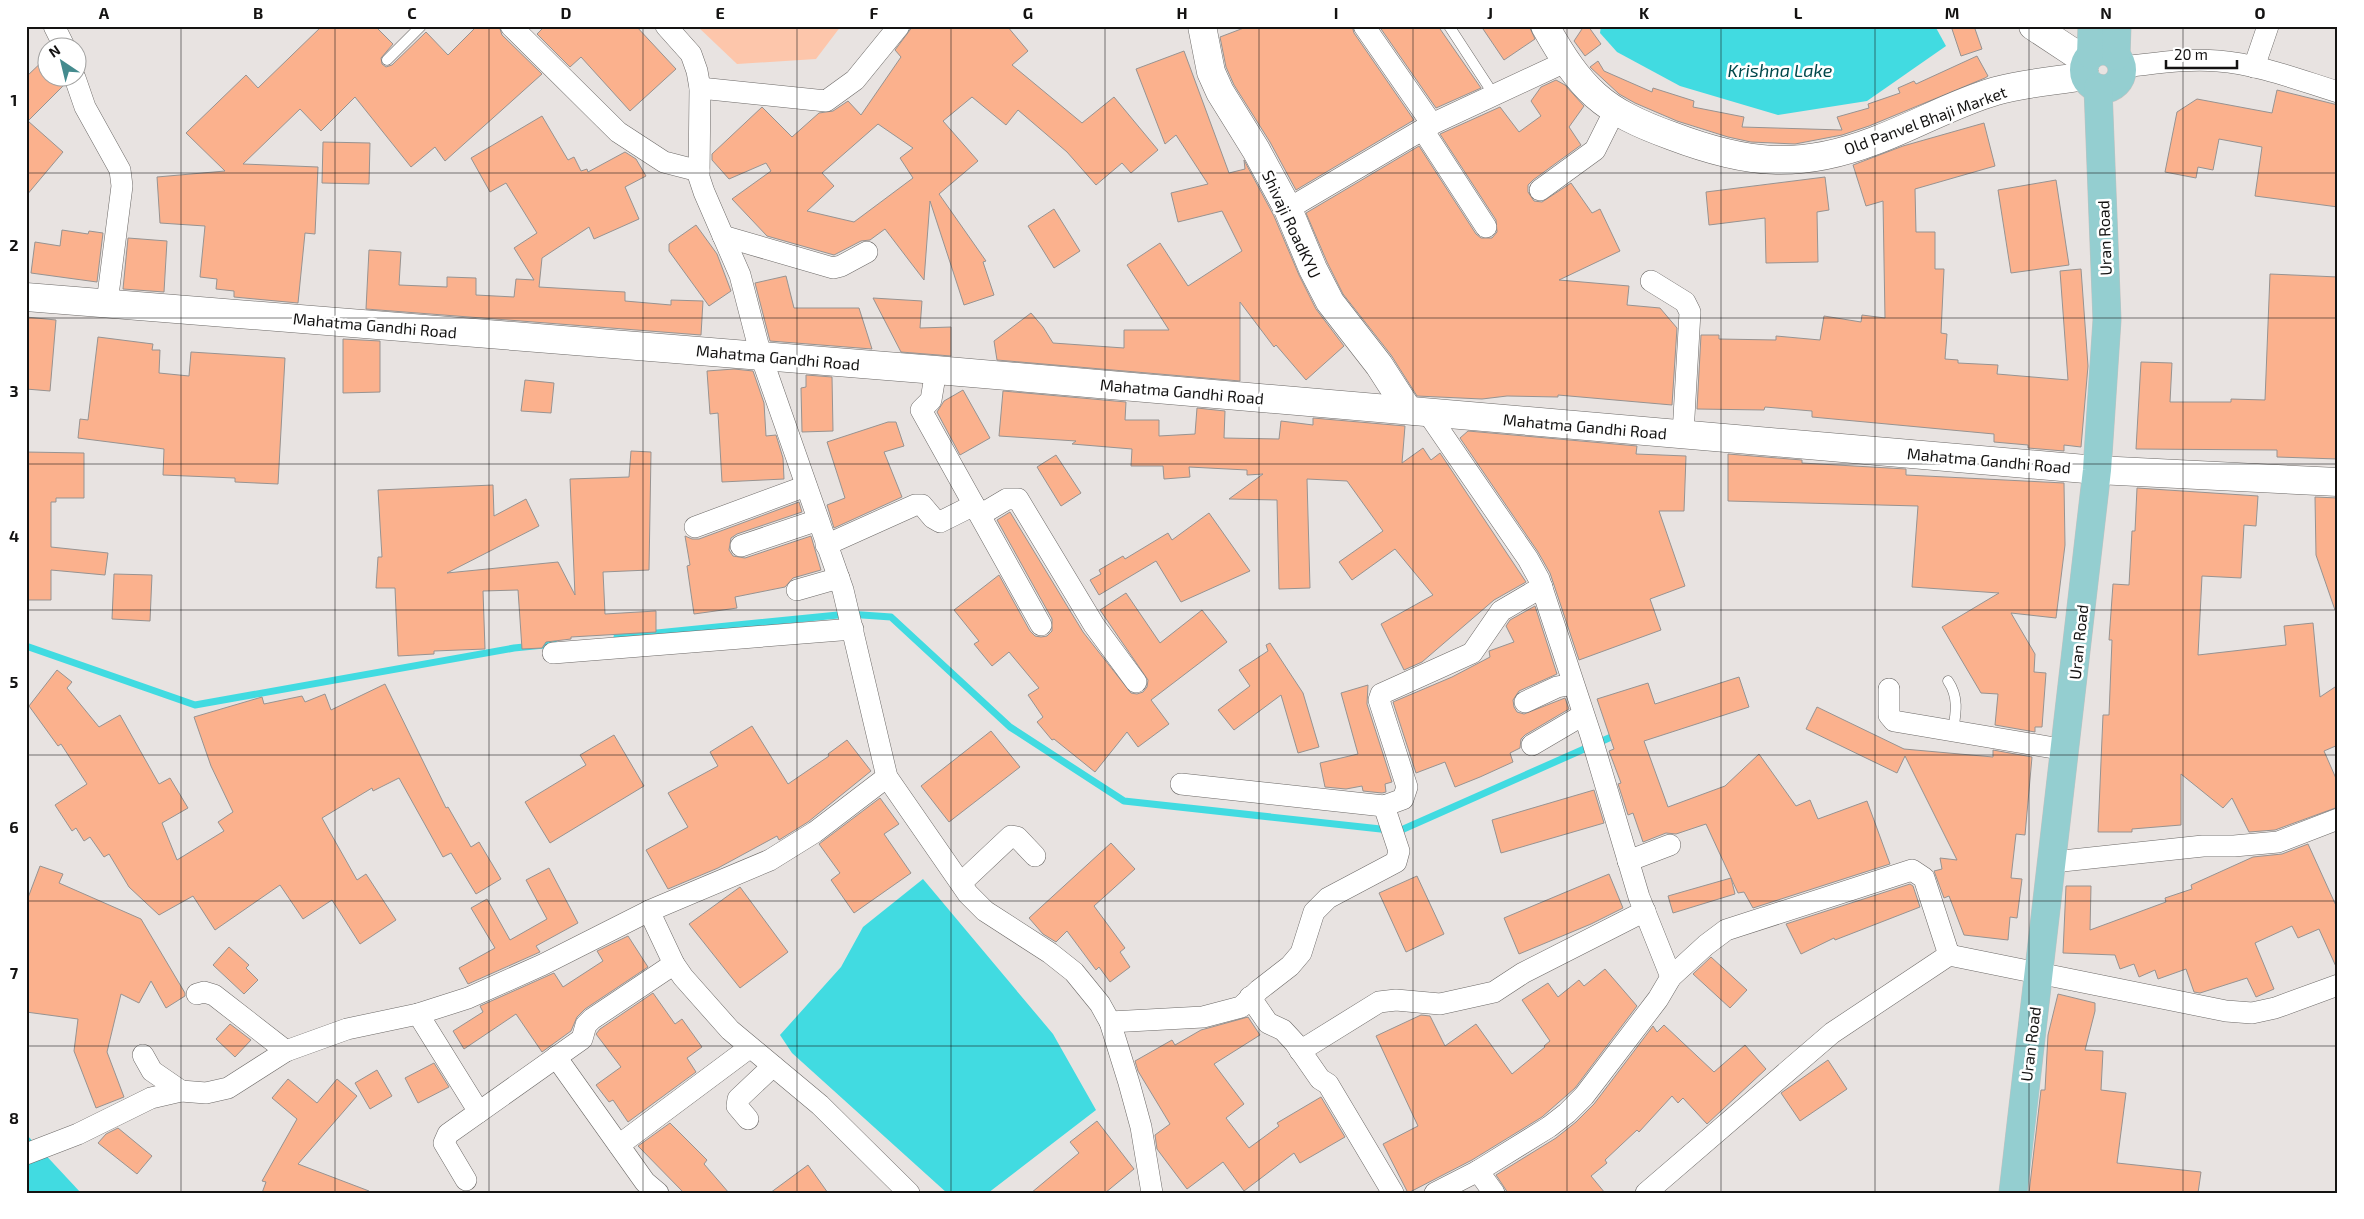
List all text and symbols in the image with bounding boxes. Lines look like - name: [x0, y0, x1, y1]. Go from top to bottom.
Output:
- text: A: [99, 3, 110, 22]
- text: B: [253, 3, 263, 22]
- text: C: [407, 3, 417, 22]
- text: D: [561, 3, 572, 22]
- text: E: [715, 3, 725, 22]
- text: F: [870, 3, 879, 22]
- text: G: [1023, 3, 1033, 22]
- text: H: [1176, 3, 1188, 22]
- text: I: [1334, 3, 1338, 22]
- text: J: [1487, 3, 1493, 22]
- text: K: [1639, 3, 1650, 22]
- text: L: [1794, 3, 1803, 22]
- text: M: [1945, 3, 1959, 22]
- text: N: [2100, 3, 2112, 22]
- text: O: [2254, 3, 2266, 22]
- north arrow: [38, 38, 88, 88]
- scale bar: [2166, 38, 2238, 70]
- text: N: [45, 41, 63, 61]
- text: 20 m: [2174, 45, 2208, 63]
- water label: Krishna Lake: [1728, 59, 1833, 81]
- street label: Old Panvel Bhaji Market: [1841, 82, 2009, 159]
- text: 1: [11, 90, 17, 109]
- street label: Shivaji RoadKYU: [1258, 167, 1325, 281]
- street label: Uran Road: [2093, 200, 2115, 276]
- text: 2: [9, 235, 19, 254]
- street label: Mahatma Gandhi Road: [292, 308, 458, 342]
- street label: Mahatma Gandhi Road: [695, 340, 861, 374]
- street label: Mahatma Gandhi Road: [1099, 374, 1265, 408]
- text: 3: [9, 381, 19, 400]
- street label: Mahatma Gandhi Road: [1502, 409, 1668, 443]
- street label: Mahatma Gandhi Road: [1906, 443, 2072, 477]
- text: 4: [9, 526, 19, 545]
- street label: Uran Road: [2065, 603, 2091, 681]
- text: 5: [10, 672, 19, 691]
- text: 6: [9, 817, 19, 836]
- text: 7: [10, 963, 19, 982]
- street label: Uran Road: [2016, 1005, 2044, 1083]
- text: 8: [9, 1108, 19, 1127]

